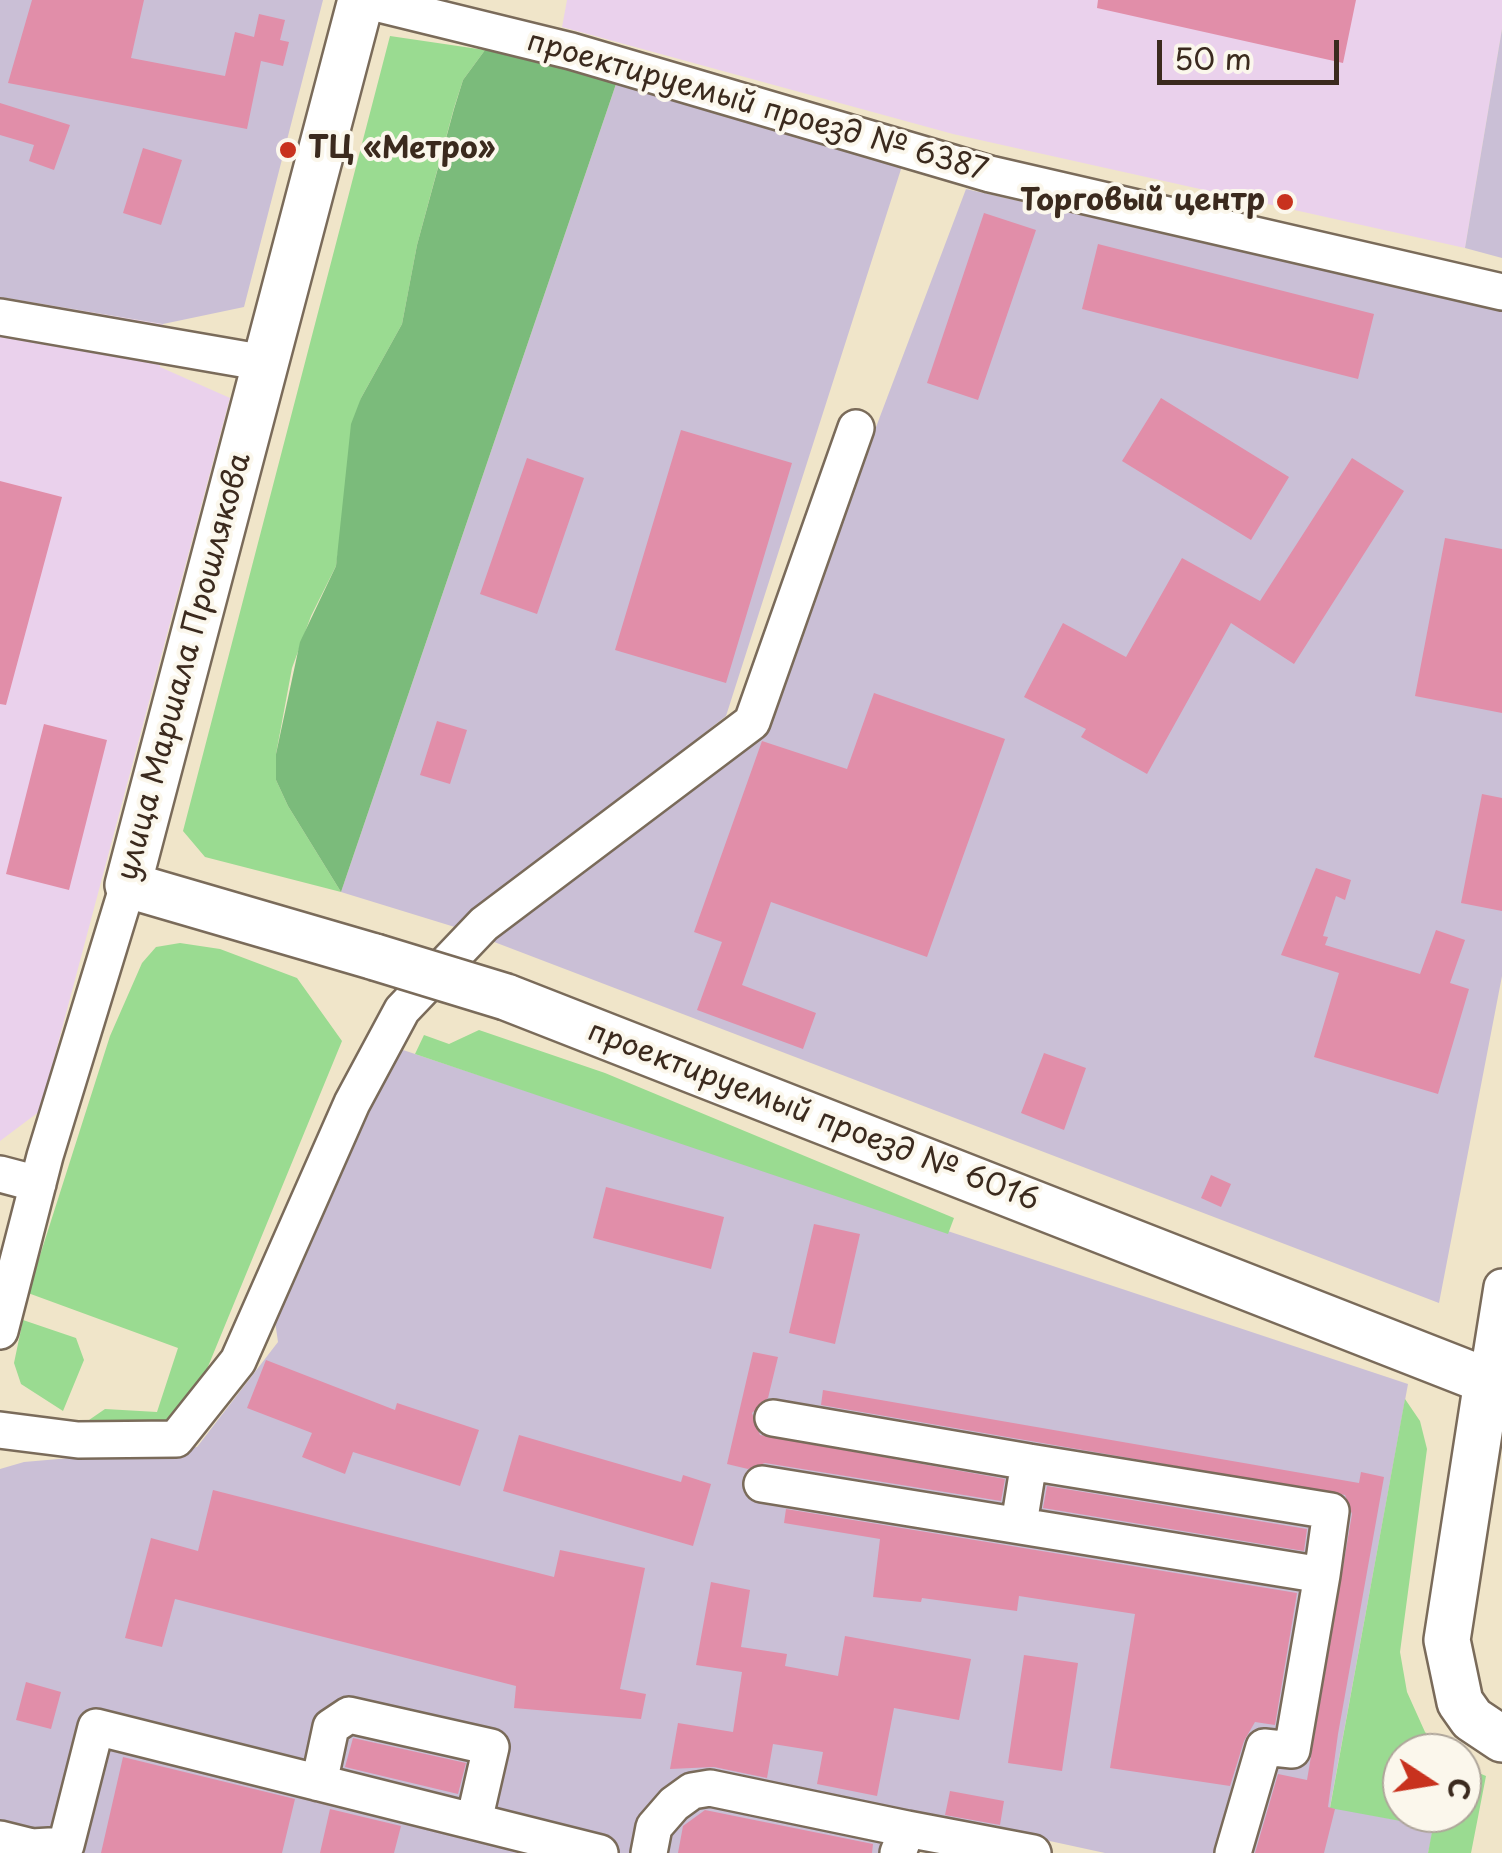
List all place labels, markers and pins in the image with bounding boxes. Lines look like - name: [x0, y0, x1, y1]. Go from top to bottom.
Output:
- place label: ТЦ «Метро»: [308, 132, 496, 168]
- marker: ТЦ «Метро»: [277, 139, 299, 161]
- place label: Торговый центр: [1020, 184, 1265, 220]
- marker: Торговый центр: [1274, 191, 1296, 213]

